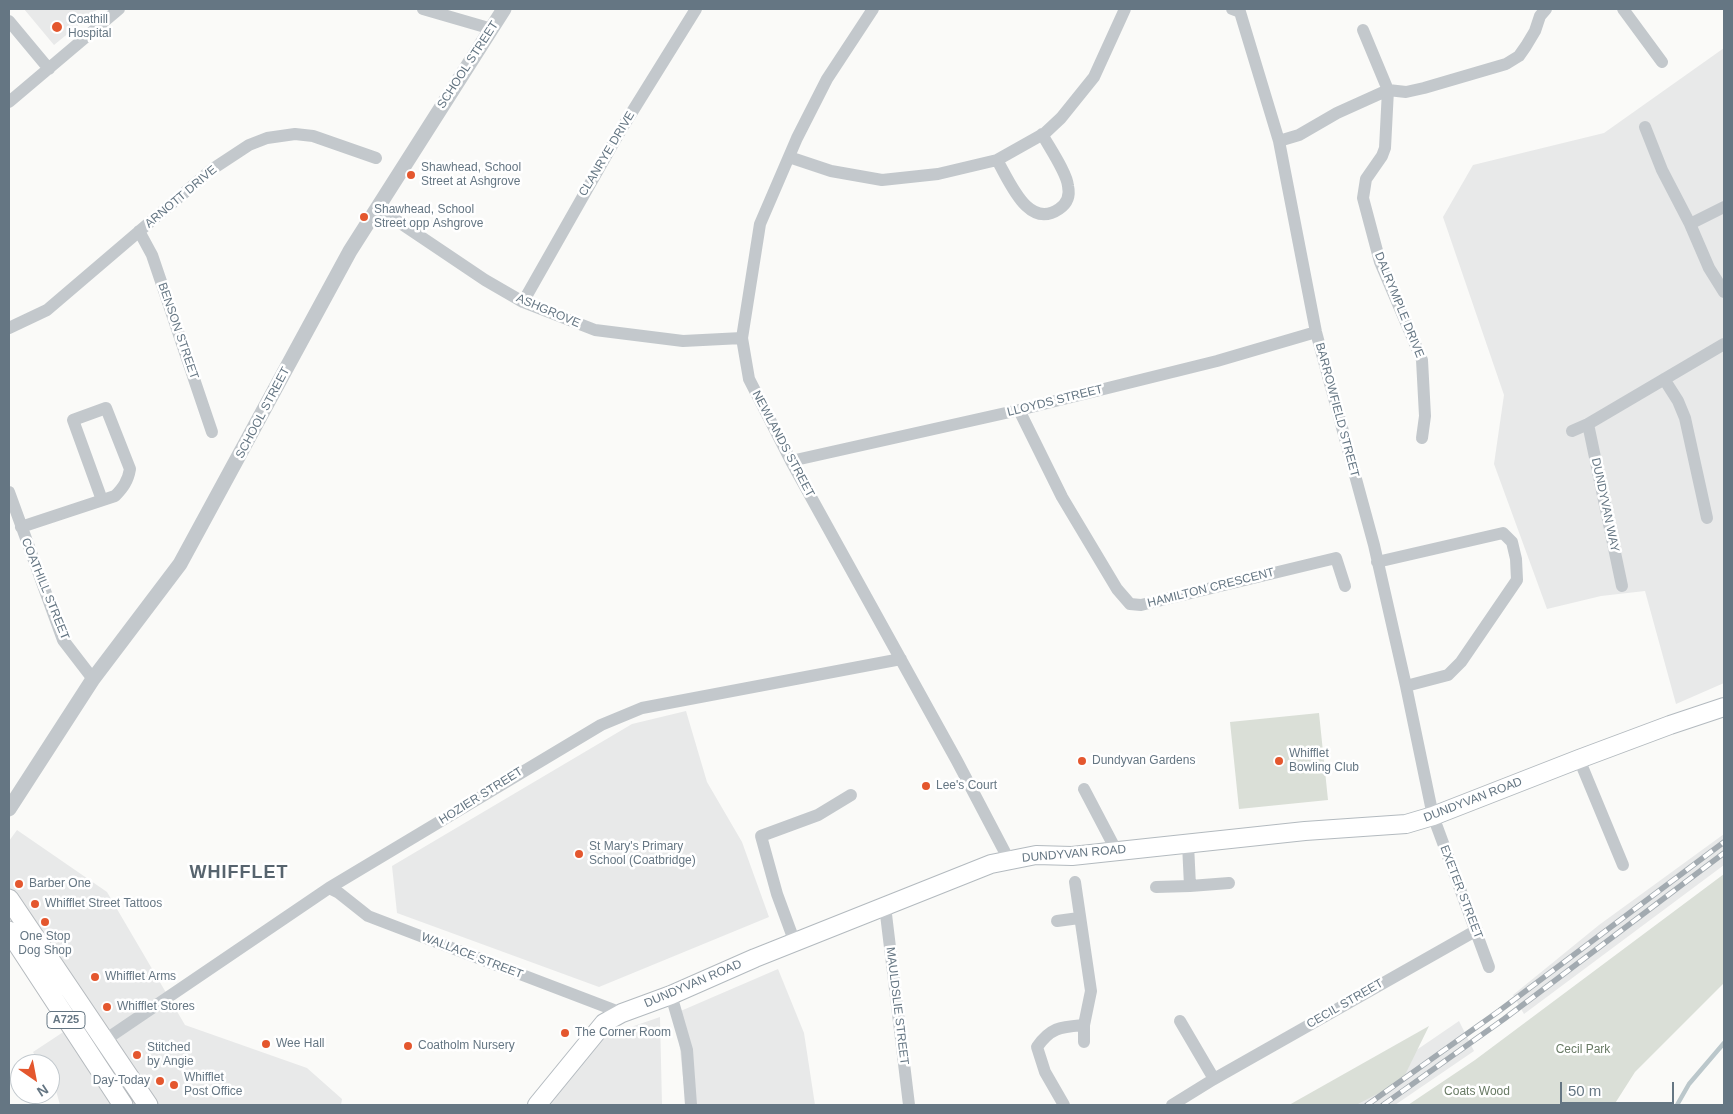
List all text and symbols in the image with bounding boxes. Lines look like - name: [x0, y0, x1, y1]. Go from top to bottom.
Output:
- place label: Coathill Hospital: [68, 13, 111, 41]
- street label: SCHOOL STREET: [434, 19, 502, 111]
- marker: Coathill Hospital: [50, 20, 64, 34]
- street label: CLANRYE DRIVE: [576, 109, 638, 199]
- place label: Shawhead, School Street at Ashgrove: [421, 161, 521, 189]
- street label: ARNOTT DRIVE: [142, 163, 220, 231]
- marker: Shawhead, School Street at Ashgrove: [405, 169, 417, 181]
- place label: Shawhead, School Street opp Ashgrove: [374, 203, 483, 231]
- marker: Shawhead, School Street opp Ashgrove: [358, 211, 370, 223]
- street label: DALRYMPLE DRIVE: [1371, 250, 1427, 360]
- street label: BENSON STREET: [155, 281, 201, 381]
- street label: ASHGROVE: [514, 291, 582, 331]
- street label: BARROWFIELD STREET: [1312, 341, 1362, 479]
- street label: SCHOOL STREET: [233, 365, 293, 461]
- street label: LLOYDS STREET: [1006, 382, 1104, 420]
- street label: NEWLANDS STREET: [749, 388, 817, 500]
- street label: DUNDYVAN WAY: [1588, 457, 1622, 553]
- street label: COATHILL STREET: [18, 536, 72, 642]
- street label: HAMILTON CRESCENT: [1146, 565, 1276, 611]
- place label: Whifflet Bowling Club: [1289, 747, 1359, 775]
- place label: Dundyvan Gardens: [1092, 754, 1195, 768]
- marker: Dundyvan Gardens: [1076, 755, 1088, 767]
- marker: Whifflet Bowling Club: [1273, 755, 1285, 767]
- street label: HOZIER STREET: [436, 764, 526, 828]
- street label: DUNDYVAN ROAD: [1422, 775, 1524, 825]
- place label: Lee's Court: [936, 779, 997, 793]
- marker: Lee's Court: [920, 780, 932, 792]
- place label: St Mary's Primary School (Coatbridge): [589, 840, 696, 868]
- street label: DUNDYVAN ROAD: [1021, 842, 1127, 866]
- street label: EXETER STREET: [1437, 843, 1485, 941]
- marker: St Mary's Primary School (Coatbridge): [573, 848, 585, 860]
- district label: WHIFFLET: [189, 862, 289, 884]
- place label: Barber One: [29, 877, 91, 891]
- marker: Barber One: [13, 878, 25, 890]
- place label: Whifflet Street Tattoos: [45, 897, 162, 911]
- marker: Whifflet Street Tattoos: [29, 898, 41, 910]
- marker: One Stop Dog Shop: [39, 916, 51, 928]
- place label: One Stop Dog Shop: [18, 930, 72, 958]
- street label: WALLACE STREET: [419, 930, 525, 982]
- street label: MAULDSLIE STREET: [883, 946, 911, 1066]
- street label: DUNDYVAN ROAD: [642, 957, 744, 1011]
- place label: Whifflet Arms: [105, 970, 176, 984]
- marker: Whifflet Arms: [89, 971, 101, 983]
- street label: CECIL STREET: [1304, 976, 1386, 1032]
- place label: Whifflet Stores: [117, 1000, 195, 1014]
- marker: Whifflet Stores: [101, 1001, 113, 1013]
- road number: A725: [47, 1012, 85, 1028]
- place label: The Corner Room: [575, 1026, 671, 1040]
- marker: The Corner Room: [559, 1027, 571, 1039]
- place label: Wee Hall: [276, 1037, 324, 1051]
- marker: Wee Hall: [260, 1038, 272, 1050]
- place label: Coatholm Nursery: [418, 1039, 515, 1053]
- marker: Coatholm Nursery: [402, 1040, 414, 1052]
- place label: Stitched by Angie: [147, 1041, 194, 1069]
- park label: Cecil Park: [1556, 1043, 1610, 1057]
- marker: Stitched by Angie: [131, 1049, 143, 1061]
- north arrow: [10, 1054, 60, 1104]
- place label: Whifflet Post Office: [184, 1071, 242, 1099]
- scale bar: [1563, 1072, 1677, 1104]
- place label: Day-Today: [93, 1074, 150, 1088]
- marker: Day-Today: [154, 1075, 166, 1087]
- marker: Whifflet Post Office: [168, 1079, 180, 1091]
- text: N: [34, 1081, 51, 1100]
- text: 50 m: [1568, 1082, 1601, 1099]
- park label: Coats Wood: [1444, 1085, 1510, 1099]

